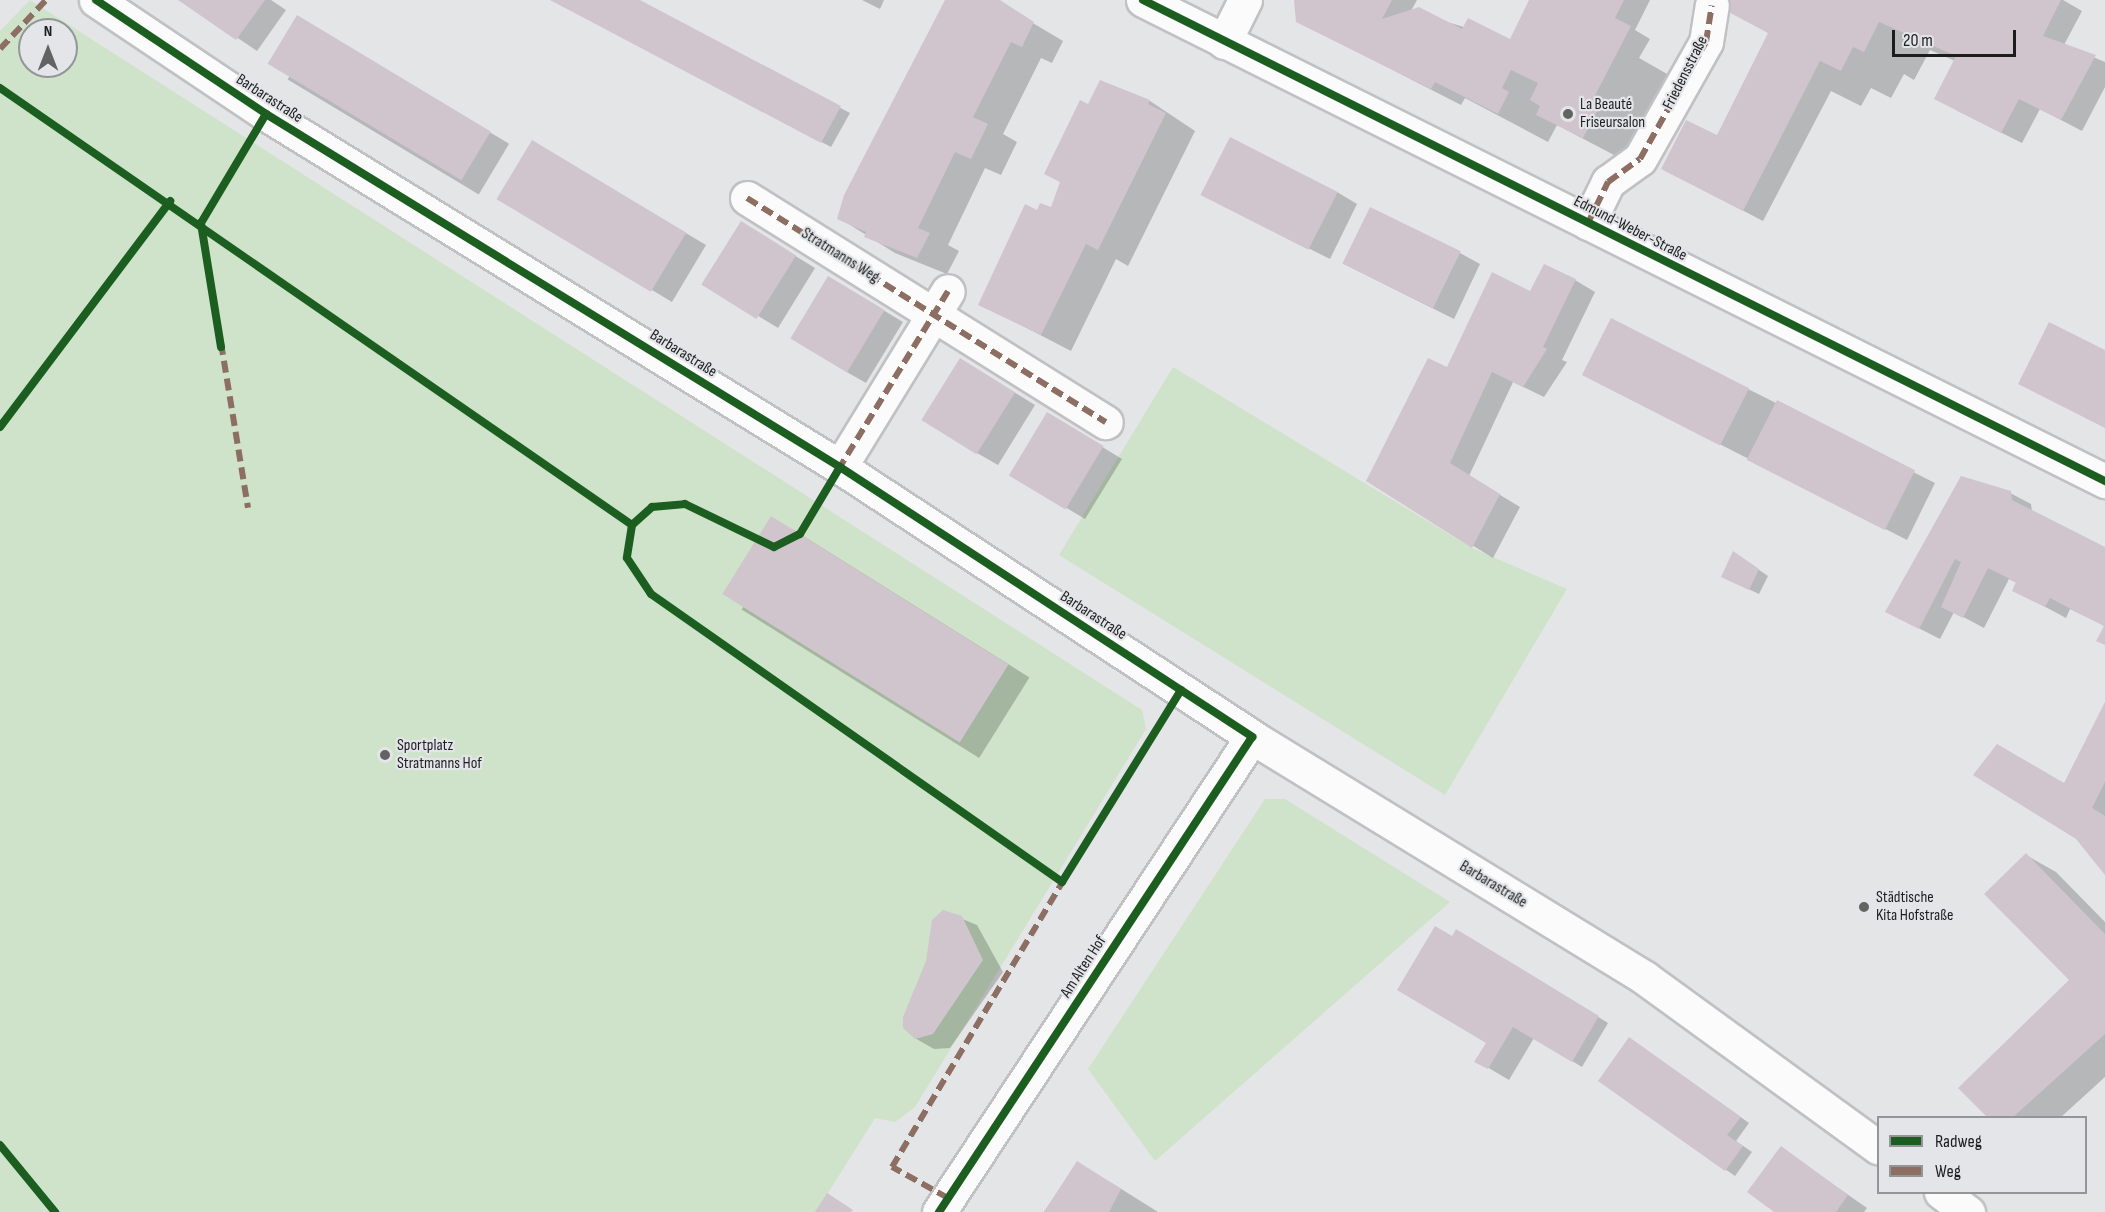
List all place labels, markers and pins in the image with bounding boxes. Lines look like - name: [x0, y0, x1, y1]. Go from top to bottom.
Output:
- place label: La Beauté Friseursalon: [1580, 95, 1645, 133]
- marker: La Beauté Friseursalon: [1561, 107, 1575, 121]
- place label: Sportplatz Stratmanns Hof: [397, 736, 482, 774]
- marker: Sportplatz Stratmanns Hof: [378, 748, 392, 762]
- place label: Städtische Kita Hofstraße: [1876, 888, 1953, 926]
- marker: Städtische Kita Hofstraße: [1857, 900, 1871, 914]

